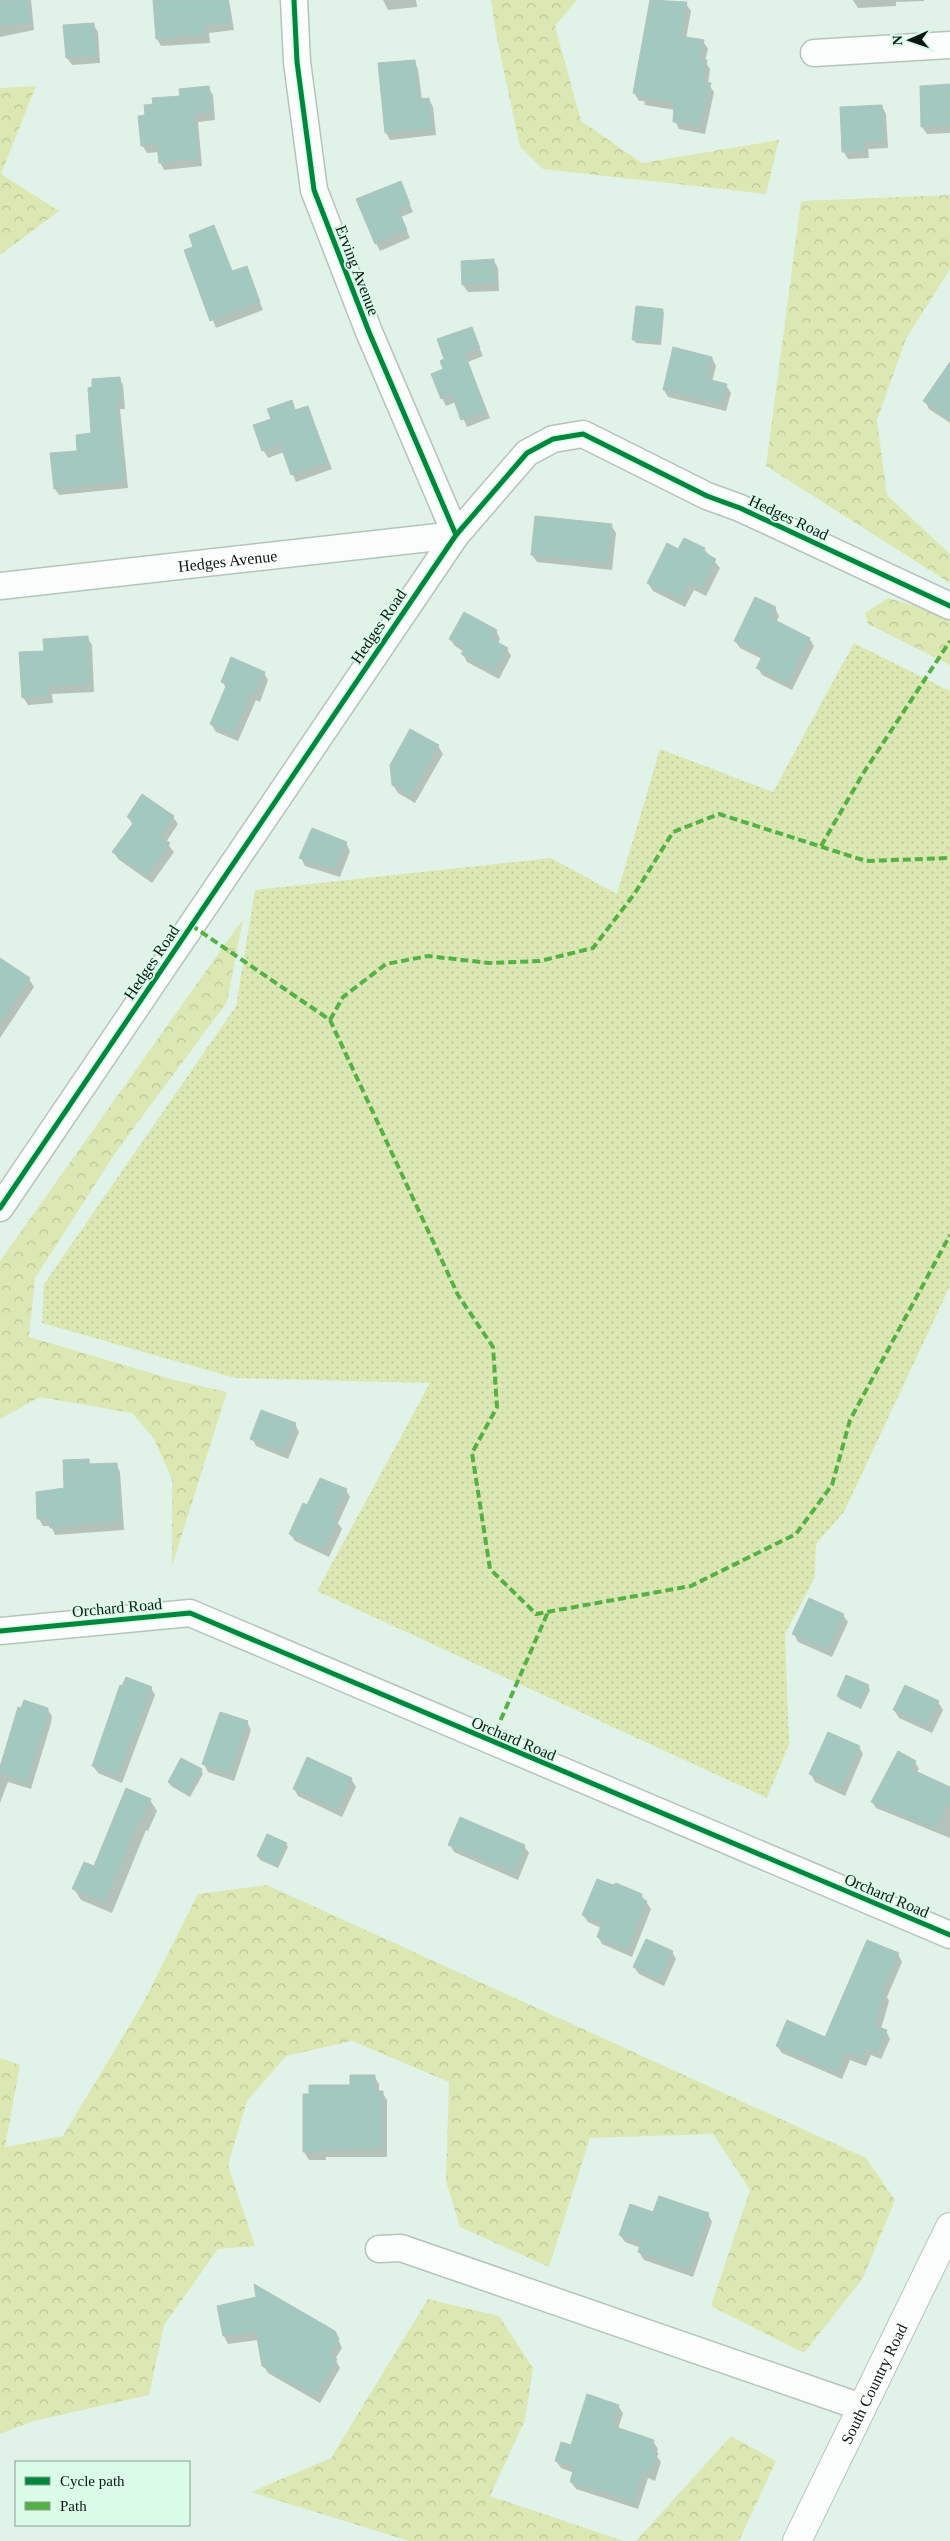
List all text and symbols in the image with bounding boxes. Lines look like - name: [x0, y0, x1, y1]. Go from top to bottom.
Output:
- north arrow: [885, 15, 935, 65]
- text: N: [890, 35, 905, 46]
- street label: Erving Avenue: [332, 223, 383, 318]
- street label: Hedges Road: [746, 492, 831, 544]
- street label: Hedges Avenue: [177, 547, 278, 575]
- street label: Hedges Road: [347, 586, 410, 667]
- street label: Hedges Road: [120, 922, 183, 1003]
- street label: Orchard Road: [71, 1595, 163, 1620]
- street label: Orchard Road: [469, 1713, 559, 1764]
- street label: Orchard Road: [842, 1870, 932, 1921]
- street label: South Country Road: [838, 2321, 911, 2447]
- legend: [15, 2461, 190, 2526]
- text: Cycle path: [60, 2473, 125, 2489]
- text: Path: [60, 2498, 87, 2514]

